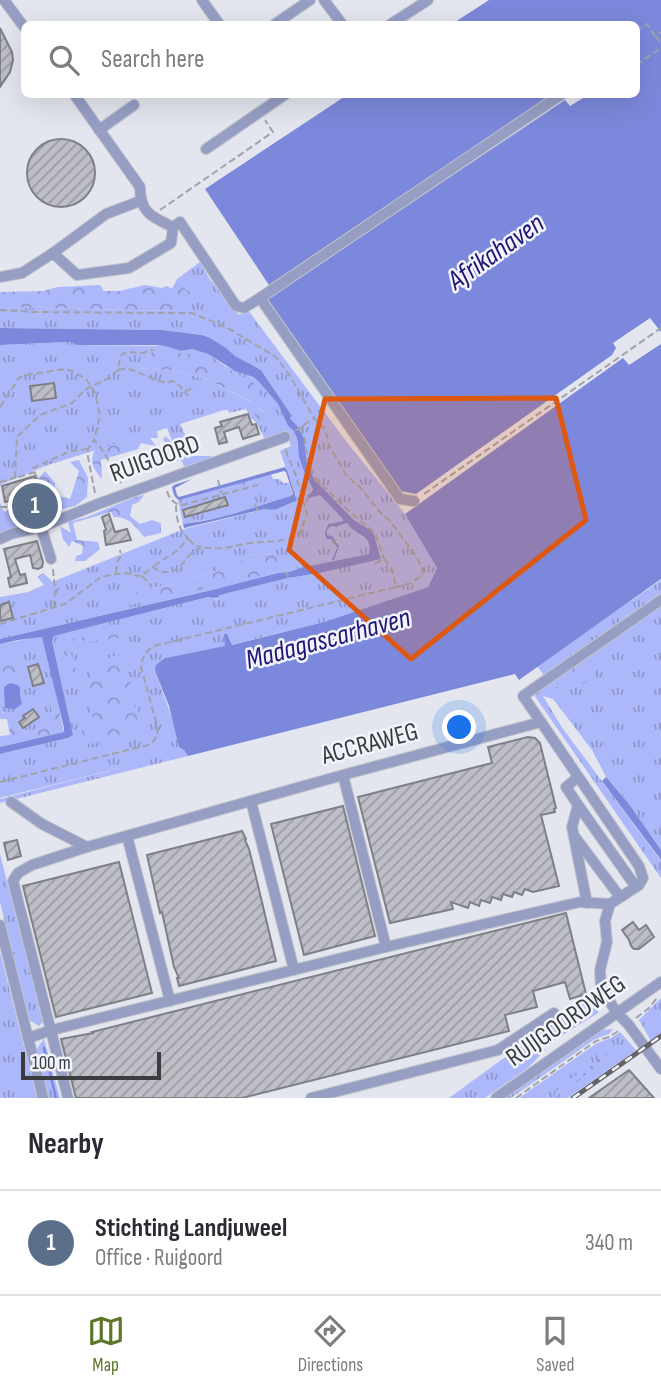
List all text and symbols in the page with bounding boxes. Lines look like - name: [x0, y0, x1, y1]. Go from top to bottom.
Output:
- search box: [21, 21, 640, 98]
- icon: search: [45, 41, 83, 79]
- text: Search here: [101, 44, 204, 75]
- water label: Afrikahaven: [441, 207, 551, 298]
- street label: RUIGOORD: [106, 428, 204, 490]
- pin: 1: [12, 480, 58, 532]
- water label: Madagascarhaven: [242, 601, 414, 677]
- your location: [442, 710, 476, 744]
- street label: ACCRAWEG: [317, 716, 422, 772]
- street label: RUIJGOORDWEG: [500, 968, 632, 1074]
- scale bar: [21, 1049, 161, 1081]
- text: 100 m: [32, 1052, 71, 1075]
- text: Nearby: [28, 1126, 104, 1162]
- text: Stichting Landjuweel: [95, 1213, 287, 1244]
- text: 1: [46, 1229, 56, 1257]
- text: 340 m: [585, 1229, 633, 1257]
- text: Office · Ruigoord: [95, 1244, 223, 1272]
- tab: Map: [87, 1312, 125, 1377]
- tab: Directions: [298, 1312, 363, 1377]
- tab: Saved: [536, 1312, 574, 1377]

